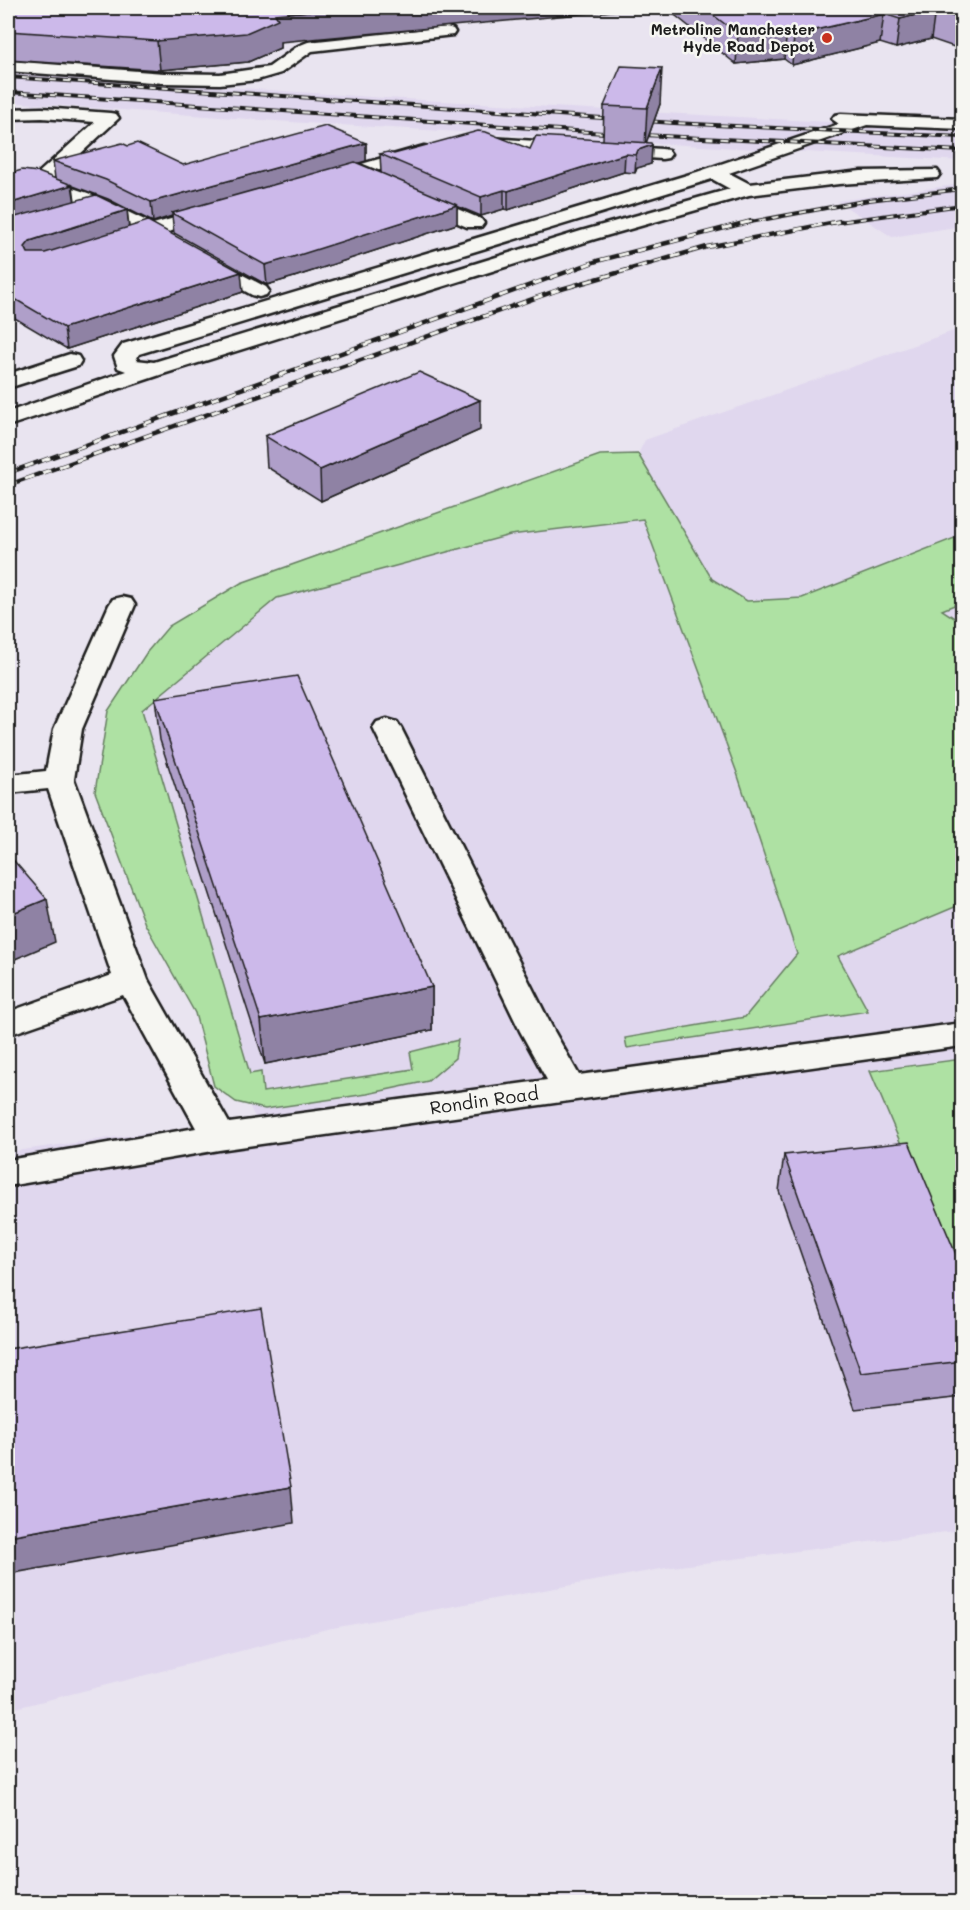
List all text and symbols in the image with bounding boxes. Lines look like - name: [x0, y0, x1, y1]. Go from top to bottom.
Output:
- place label: Metroline Manchester Hyde Road Depot: [651, 19, 815, 56]
- marker: Metroline Manchester Hyde Road Depot: [820, 31, 834, 45]
- street label: Rondin Road: [428, 1080, 540, 1120]

